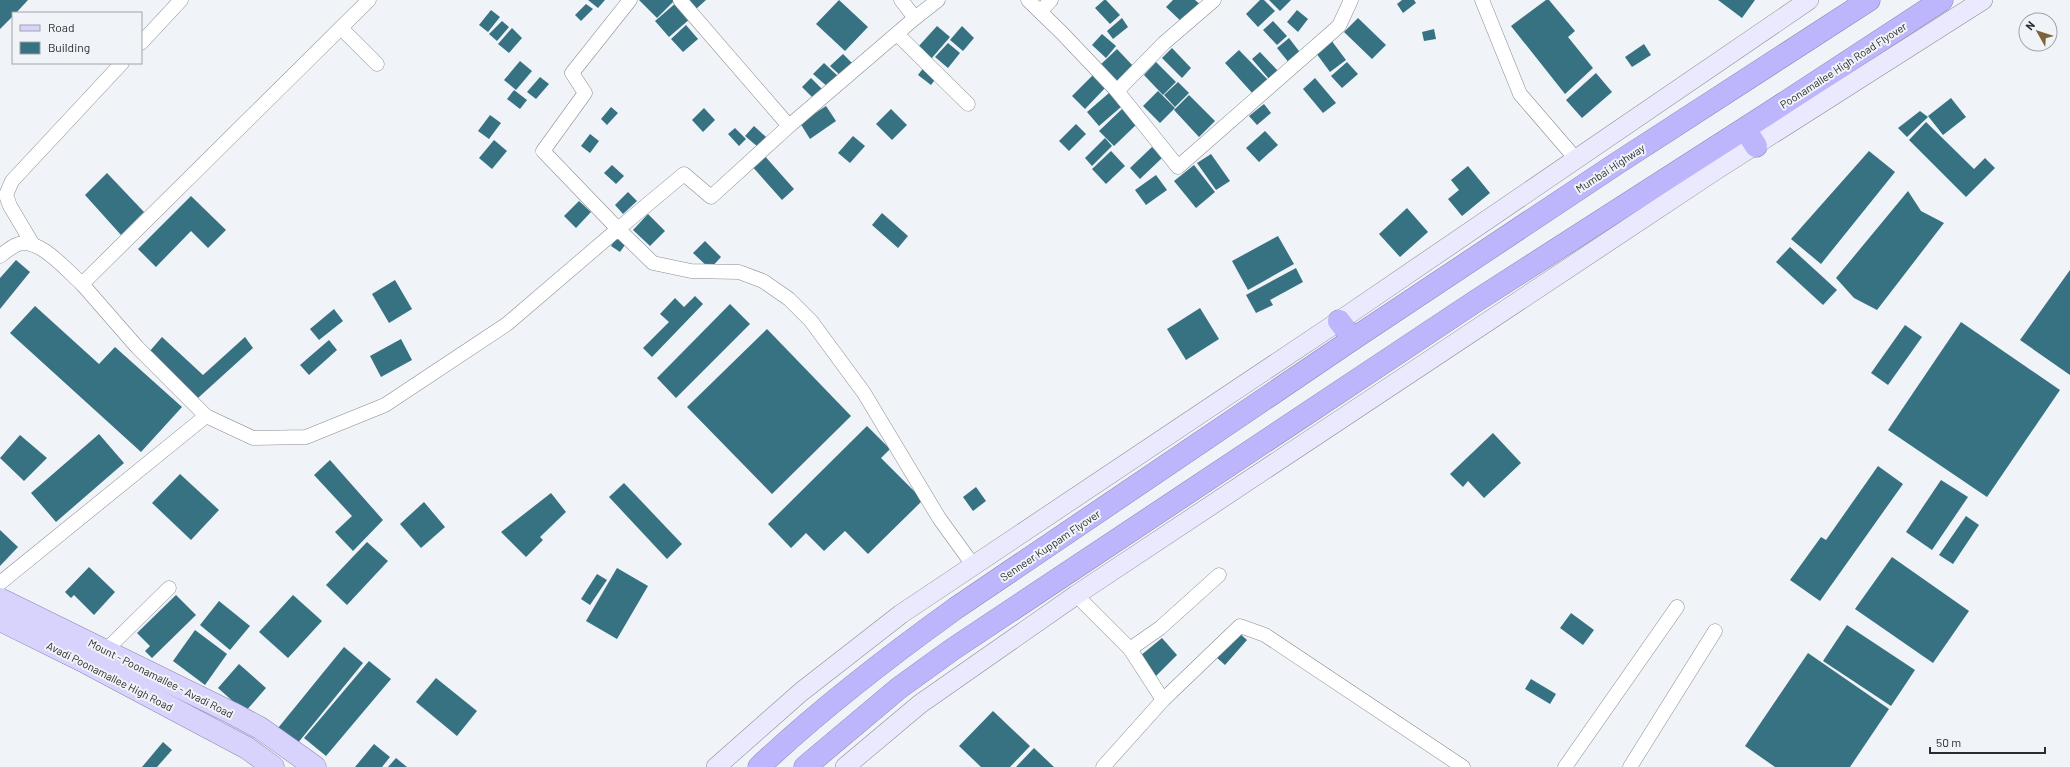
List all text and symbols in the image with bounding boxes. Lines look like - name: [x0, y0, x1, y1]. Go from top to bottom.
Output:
- legend: [12, 12, 142, 64]
- north arrow: [2018, 12, 2058, 52]
- text: N: [2022, 18, 2037, 32]
- street label: Poonamallee High Road Flyover: [1777, 19, 1909, 111]
- text: Road: [48, 20, 75, 34]
- text: Building: [48, 40, 90, 54]
- street label: Mumbai Highway: [1573, 141, 1647, 195]
- street label: Senneer Kuppam Flyover: [997, 507, 1103, 583]
- street label: Mount - Poonamallee - Avadi Road: [86, 636, 236, 720]
- street label: Avadi Poonamallee High Road: [45, 638, 175, 714]
- scale bar: [1930, 729, 2045, 755]
- text: 50 m: [1936, 735, 1961, 749]

